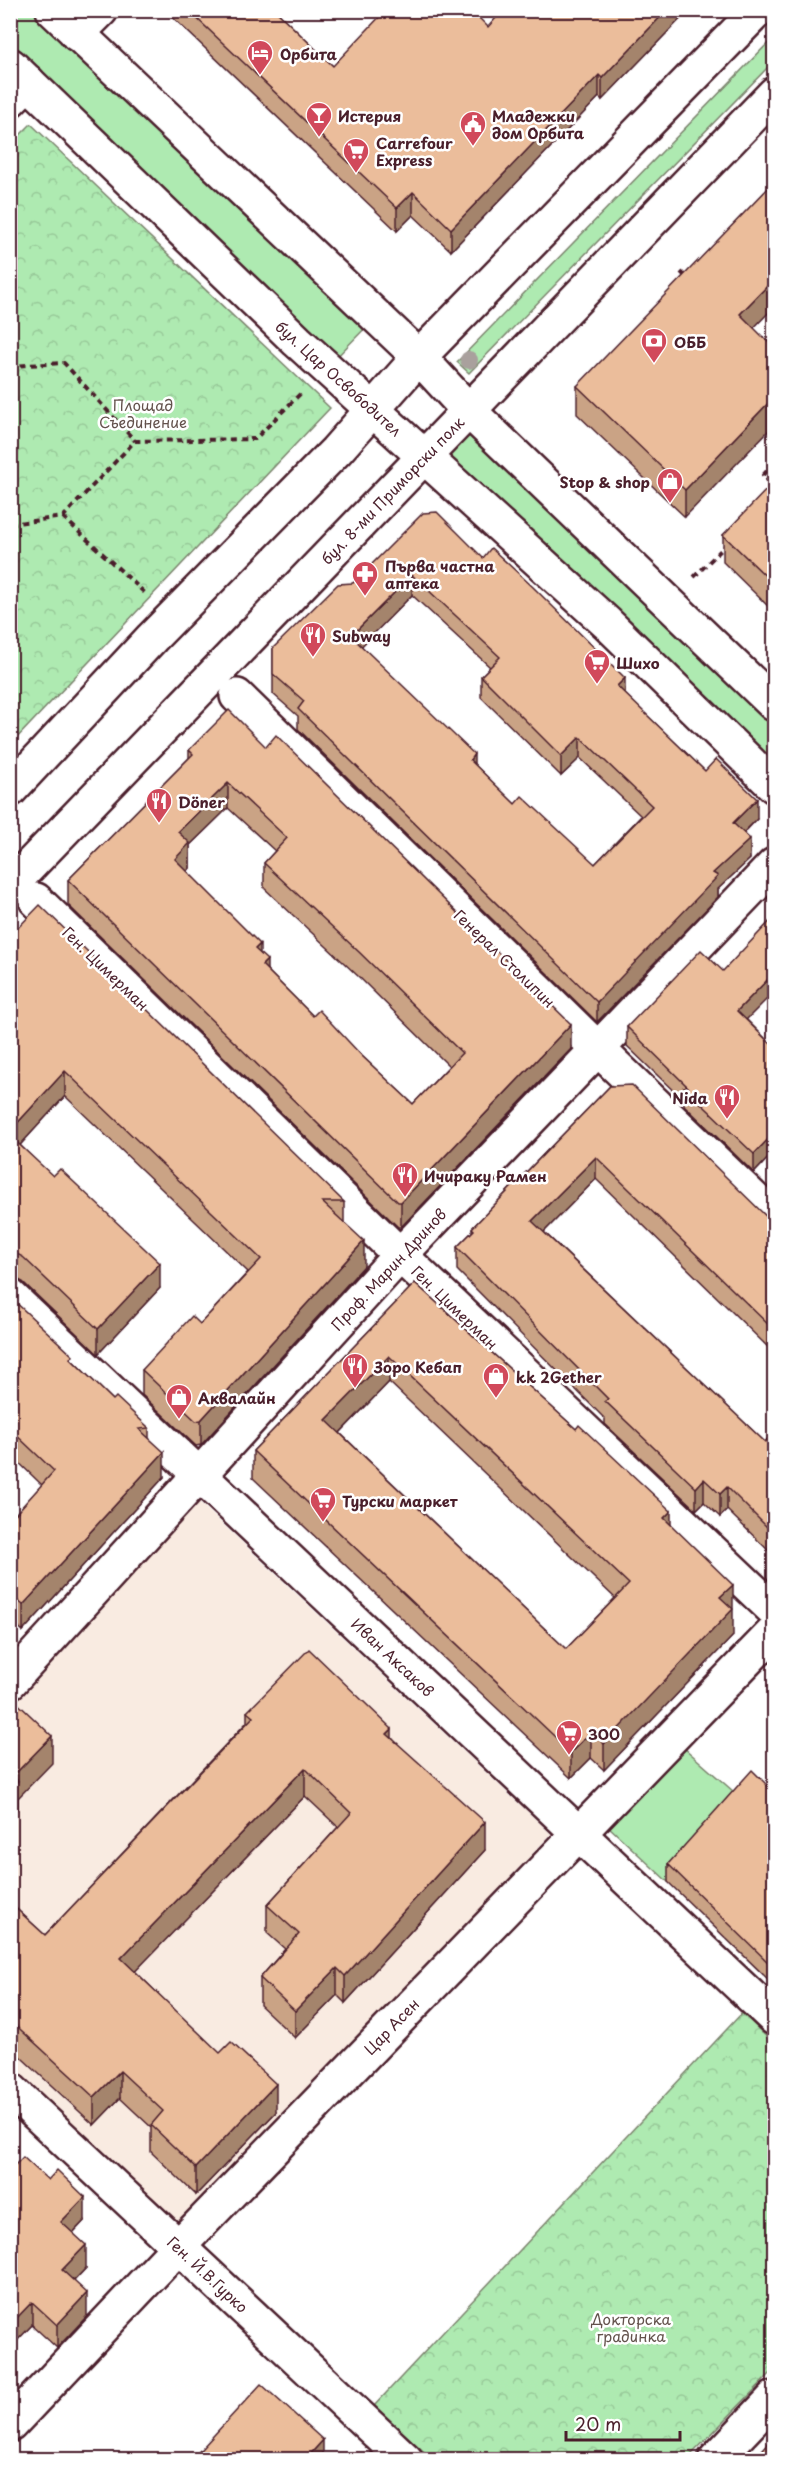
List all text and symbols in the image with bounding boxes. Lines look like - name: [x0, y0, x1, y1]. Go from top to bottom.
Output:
- hotel icon: Орбита: [245, 38, 275, 76]
- place label: Орбита: [280, 42, 338, 65]
- bar icon: Истерия: [304, 100, 334, 138]
- place label: Истерия: [338, 104, 401, 127]
- place label: Младежки дом Орбита: [492, 104, 585, 144]
- public building icon: Младежки дом Орбита: [458, 109, 488, 147]
- place label: Carrefour Express: [376, 131, 453, 171]
- supermarket icon: Carrefour Express: [341, 136, 371, 174]
- street label: бул. Цар Освободител: [271, 315, 407, 441]
- bank icon: ОББ: [639, 326, 669, 364]
- place label: ОББ: [674, 330, 706, 353]
- park label: Площад Съединение: [99, 393, 187, 433]
- street label: бул. 8-ми Приморски полк: [315, 411, 469, 569]
- shop icon: Stop & shop: [655, 466, 685, 504]
- place label: Stop & shop: [560, 470, 650, 493]
- place label: Първа частна аптека: [385, 554, 495, 594]
- pharmacy icon: Първа частна аптека: [350, 559, 380, 597]
- restaurant icon: Subway: [298, 620, 328, 658]
- place label: Subway: [332, 624, 391, 647]
- supermarket icon: Шихо: [582, 647, 612, 685]
- place label: Шихо: [616, 651, 660, 674]
- restaurant icon: Döner: [144, 786, 174, 824]
- place label: Döner: [178, 790, 225, 813]
- street label: Генерал Столипин: [449, 904, 561, 1012]
- street label: Ген. Цимерман: [57, 921, 155, 1015]
- restaurant icon: Nida: [712, 1082, 742, 1120]
- place label: Nida: [672, 1086, 709, 1109]
- restaurant icon: Ичираку Рамен: [390, 1160, 420, 1198]
- place label: Ичираку Рамен: [424, 1164, 547, 1187]
- street label: Проф. Марин Дринов: [325, 1202, 451, 1335]
- street label: Ген. Цимерман: [406, 1260, 504, 1354]
- restaurant icon: Зоро Кебап: [340, 1351, 370, 1389]
- place label: Зоро Кебап: [373, 1355, 462, 1378]
- shop icon: kk 2Gether: [481, 1361, 511, 1399]
- place label: kk 2Gether: [516, 1365, 602, 1388]
- shop icon: Аквалайн: [164, 1382, 194, 1420]
- place label: Аквалайн: [198, 1386, 276, 1409]
- supermarket icon: Турски маркет: [308, 1485, 338, 1523]
- place label: Турски маркет: [342, 1489, 459, 1512]
- street label: Иван Аксаков: [346, 1612, 440, 1702]
- supermarket icon: 300: [554, 1718, 584, 1756]
- place label: 300: [588, 1722, 620, 1745]
- street label: Цар Асен: [358, 1993, 424, 2059]
- street label: Ген. Й.В.Гурко: [162, 2230, 254, 2318]
- park label: Докторска градинка: [590, 2307, 671, 2347]
- scale bar: [566, 2404, 680, 2442]
- text: 20 m: [575, 2410, 621, 2437]

